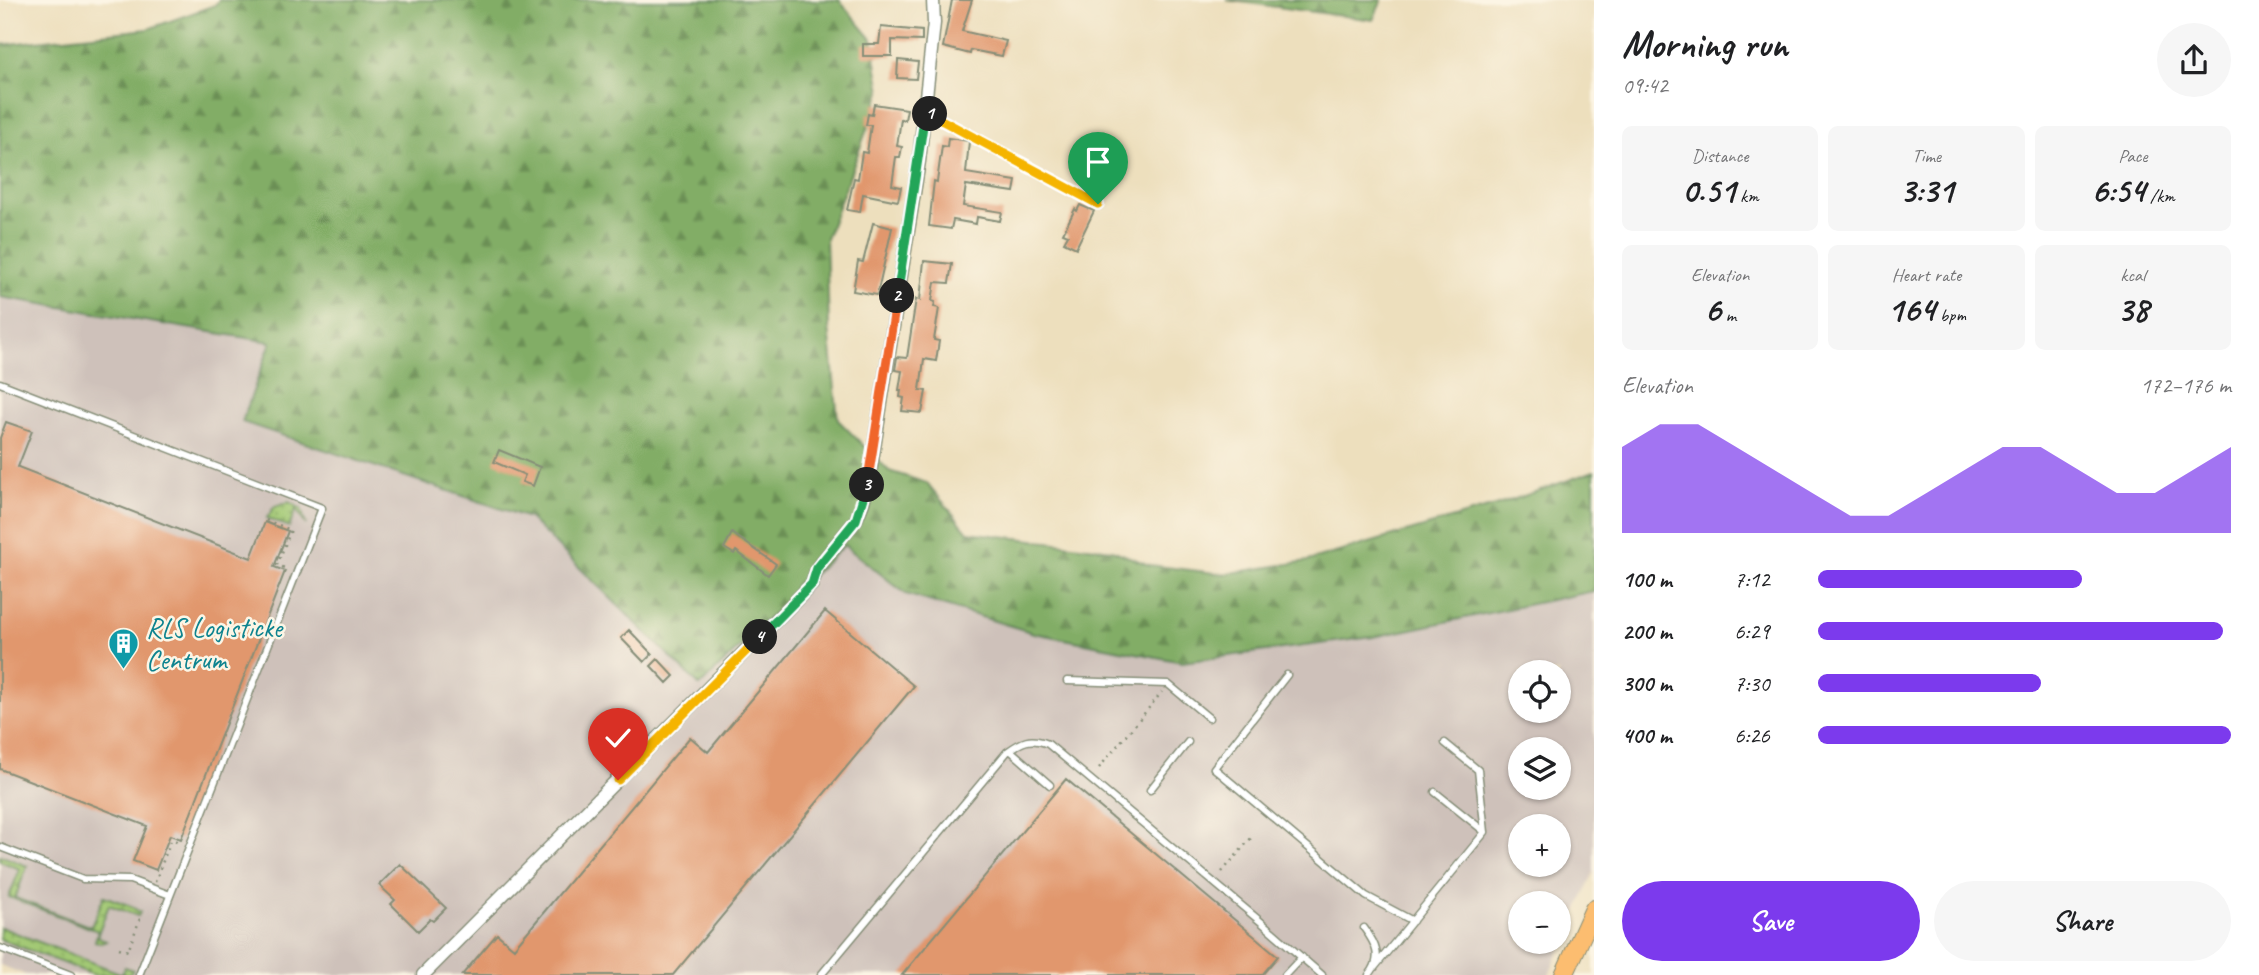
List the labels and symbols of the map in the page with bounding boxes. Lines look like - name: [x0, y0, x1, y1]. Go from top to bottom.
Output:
- pin: 1: [912, 96, 948, 132]
- pin: [1068, 132, 1128, 204]
- pin: 2: [880, 278, 914, 314]
- pin: 3: [850, 468, 884, 503]
- place label: RLS Logisticke Centrum: [146, 610, 284, 677]
- pin: 4: [742, 620, 778, 654]
- building icon: RLS Logisticke Centrum: [106, 626, 140, 670]
- pin: [588, 708, 648, 780]

